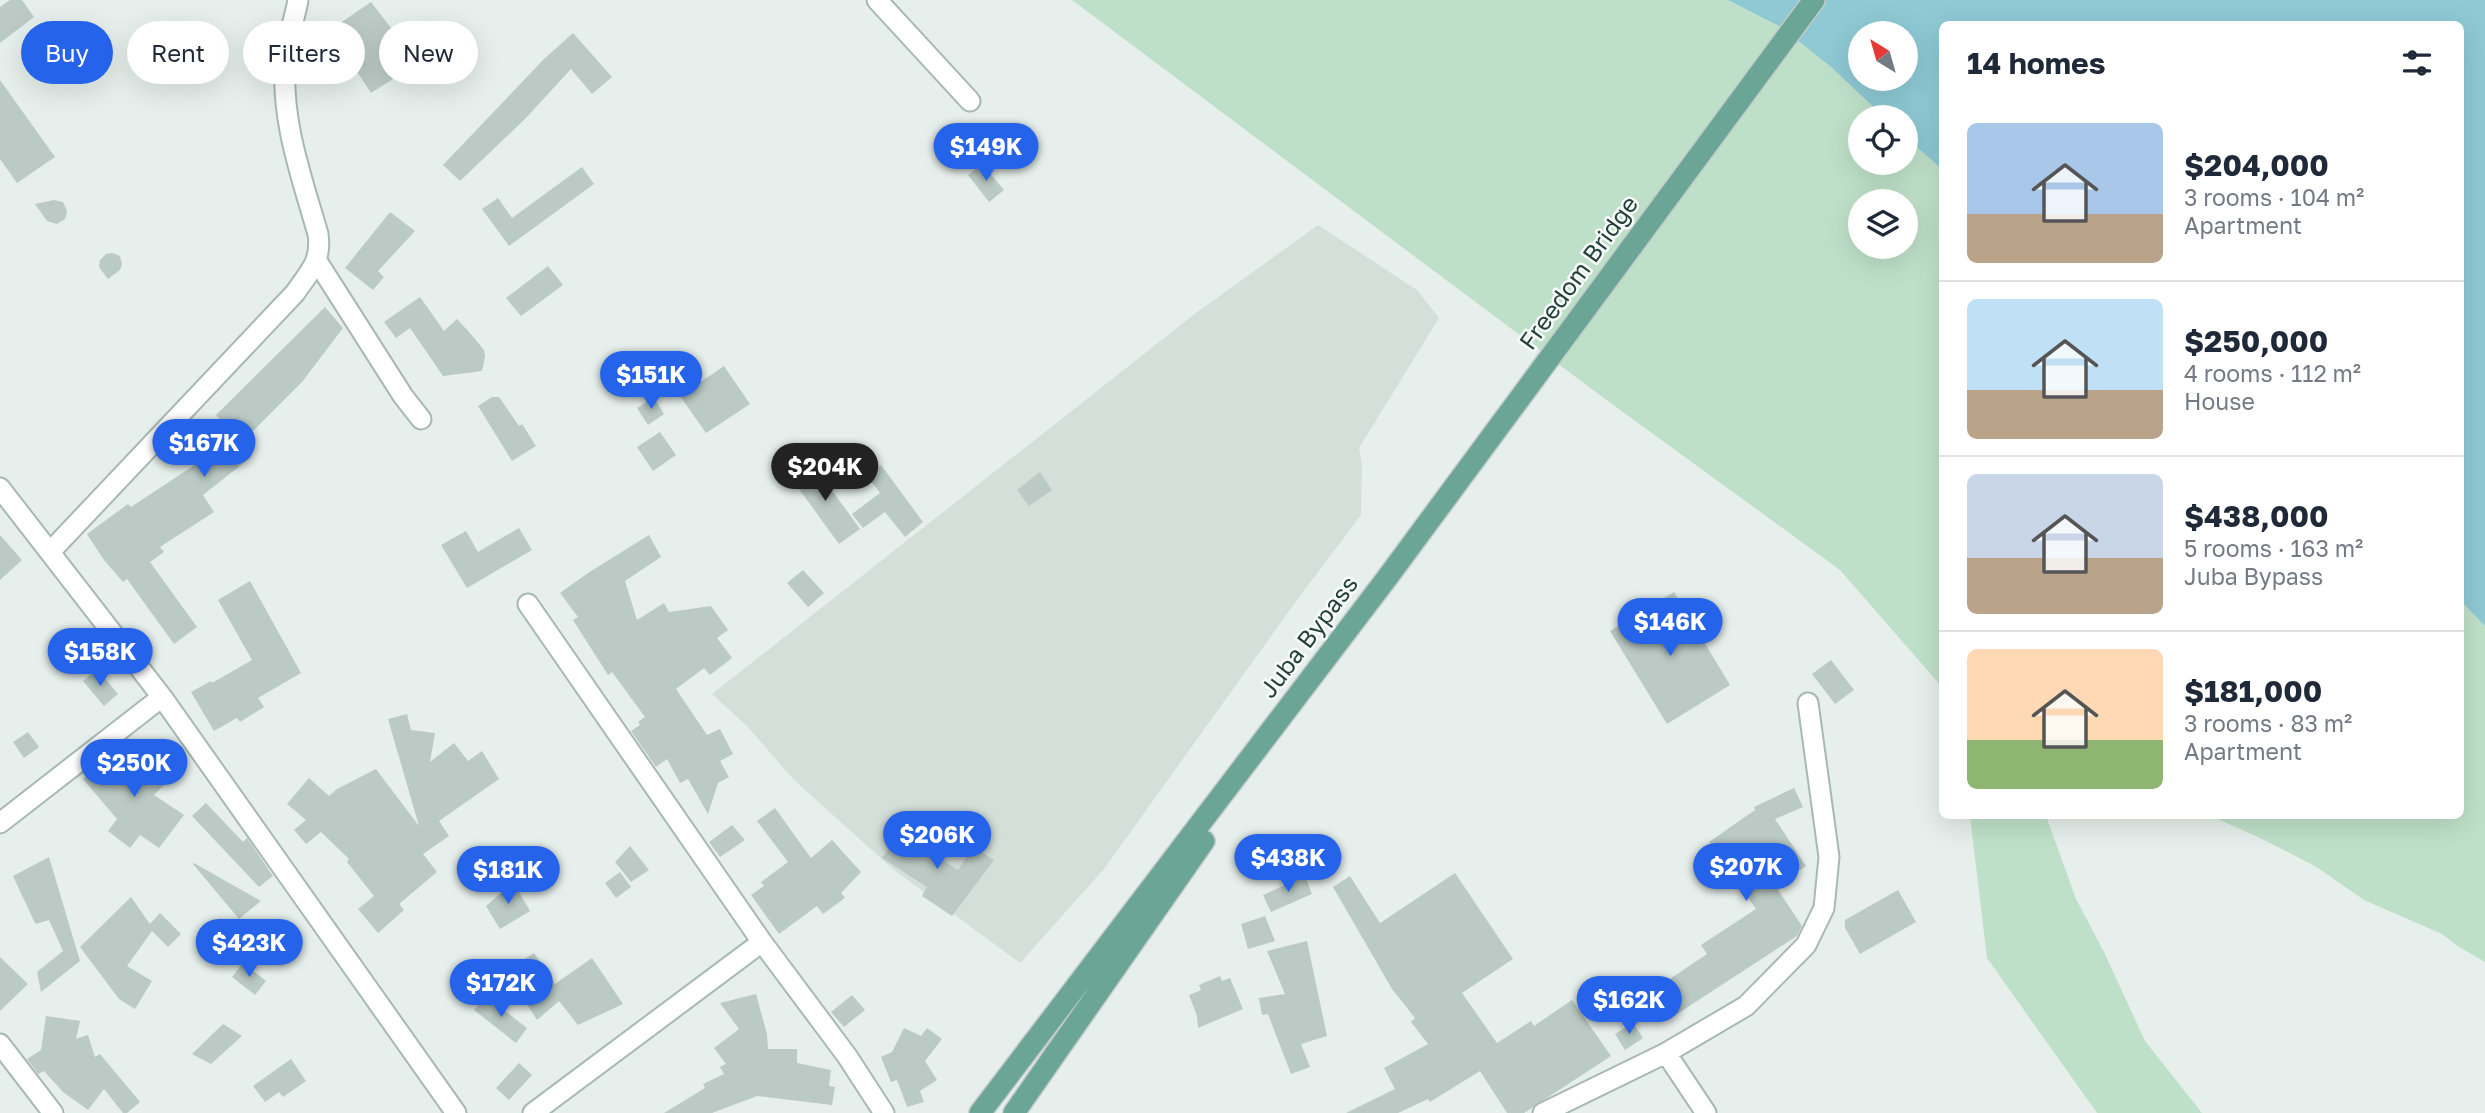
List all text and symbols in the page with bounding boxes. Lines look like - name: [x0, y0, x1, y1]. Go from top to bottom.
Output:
- chip: Buy: [21, 21, 113, 84]
- chip: Rent: [127, 21, 229, 84]
- chip: Filters: [243, 21, 365, 84]
- chip: New: [379, 21, 478, 84]
- north arrow: [1848, 21, 1918, 91]
- map controls: [1848, 21, 1918, 259]
- icon: filters: [2398, 44, 2436, 82]
- text: 14 homes: [1967, 45, 2106, 81]
- button: locate: [1848, 105, 1918, 175]
- pin: $149K: [937, 124, 1035, 183]
- text: $149K: [950, 132, 1022, 160]
- text: $204,000: [2184, 147, 2329, 183]
- icon: home: [2023, 151, 2107, 235]
- text: 3 rooms · 104 m²: [2184, 183, 2364, 211]
- button: layers: [1848, 189, 1918, 259]
- street label: Freedom Bridge: [1512, 190, 1643, 355]
- text: Apartment: [2184, 211, 2302, 239]
- text: $250,000: [2184, 323, 2328, 359]
- icon: home: [2023, 327, 2107, 411]
- pin: $151K: [602, 352, 700, 411]
- text: 4 rooms · 112 m²: [2184, 359, 2361, 387]
- text: $151K: [616, 360, 686, 388]
- text: House: [2184, 387, 2255, 415]
- pin: $167K: [155, 420, 253, 479]
- text: $167K: [168, 428, 240, 456]
- pin: $204K: [776, 444, 874, 503]
- text: $204K: [787, 452, 863, 480]
- text: $438,000: [2184, 498, 2328, 534]
- icon: home: [2023, 502, 2107, 586]
- text: 5 rooms · 163 m²: [2184, 534, 2363, 562]
- text: Juba Bypass: [2184, 562, 2323, 590]
- street label: Juba Bypass: [1253, 569, 1363, 703]
- pin: $146K: [1621, 598, 1719, 658]
- text: $146K: [1634, 607, 1706, 635]
- pin: $158K: [51, 628, 149, 688]
- text: $158K: [64, 637, 136, 665]
- text: $181,000: [2184, 673, 2322, 709]
- icon: home: [2023, 677, 2107, 761]
- text: 3 rooms · 83 m²: [2184, 709, 2352, 737]
- text: Apartment: [2184, 737, 2302, 765]
- pin: $250K: [85, 740, 183, 799]
- text: $250K: [96, 748, 172, 776]
- pin: $206K: [888, 812, 986, 871]
- text: $206K: [899, 820, 975, 848]
- pin: $438K: [1239, 834, 1337, 894]
- text: $438K: [1250, 843, 1326, 871]
- pin: $207K: [1697, 844, 1795, 903]
- pin: $181K: [459, 846, 557, 906]
- text: $207K: [1709, 852, 1783, 880]
- text: $181K: [473, 855, 543, 883]
- pin: $423K: [200, 920, 298, 979]
- text: $423K: [212, 928, 286, 956]
- pin: $172K: [452, 960, 550, 1019]
- text: $172K: [466, 968, 536, 996]
- pin: $162K: [1580, 976, 1678, 1036]
- text: $162K: [1593, 985, 1665, 1013]

